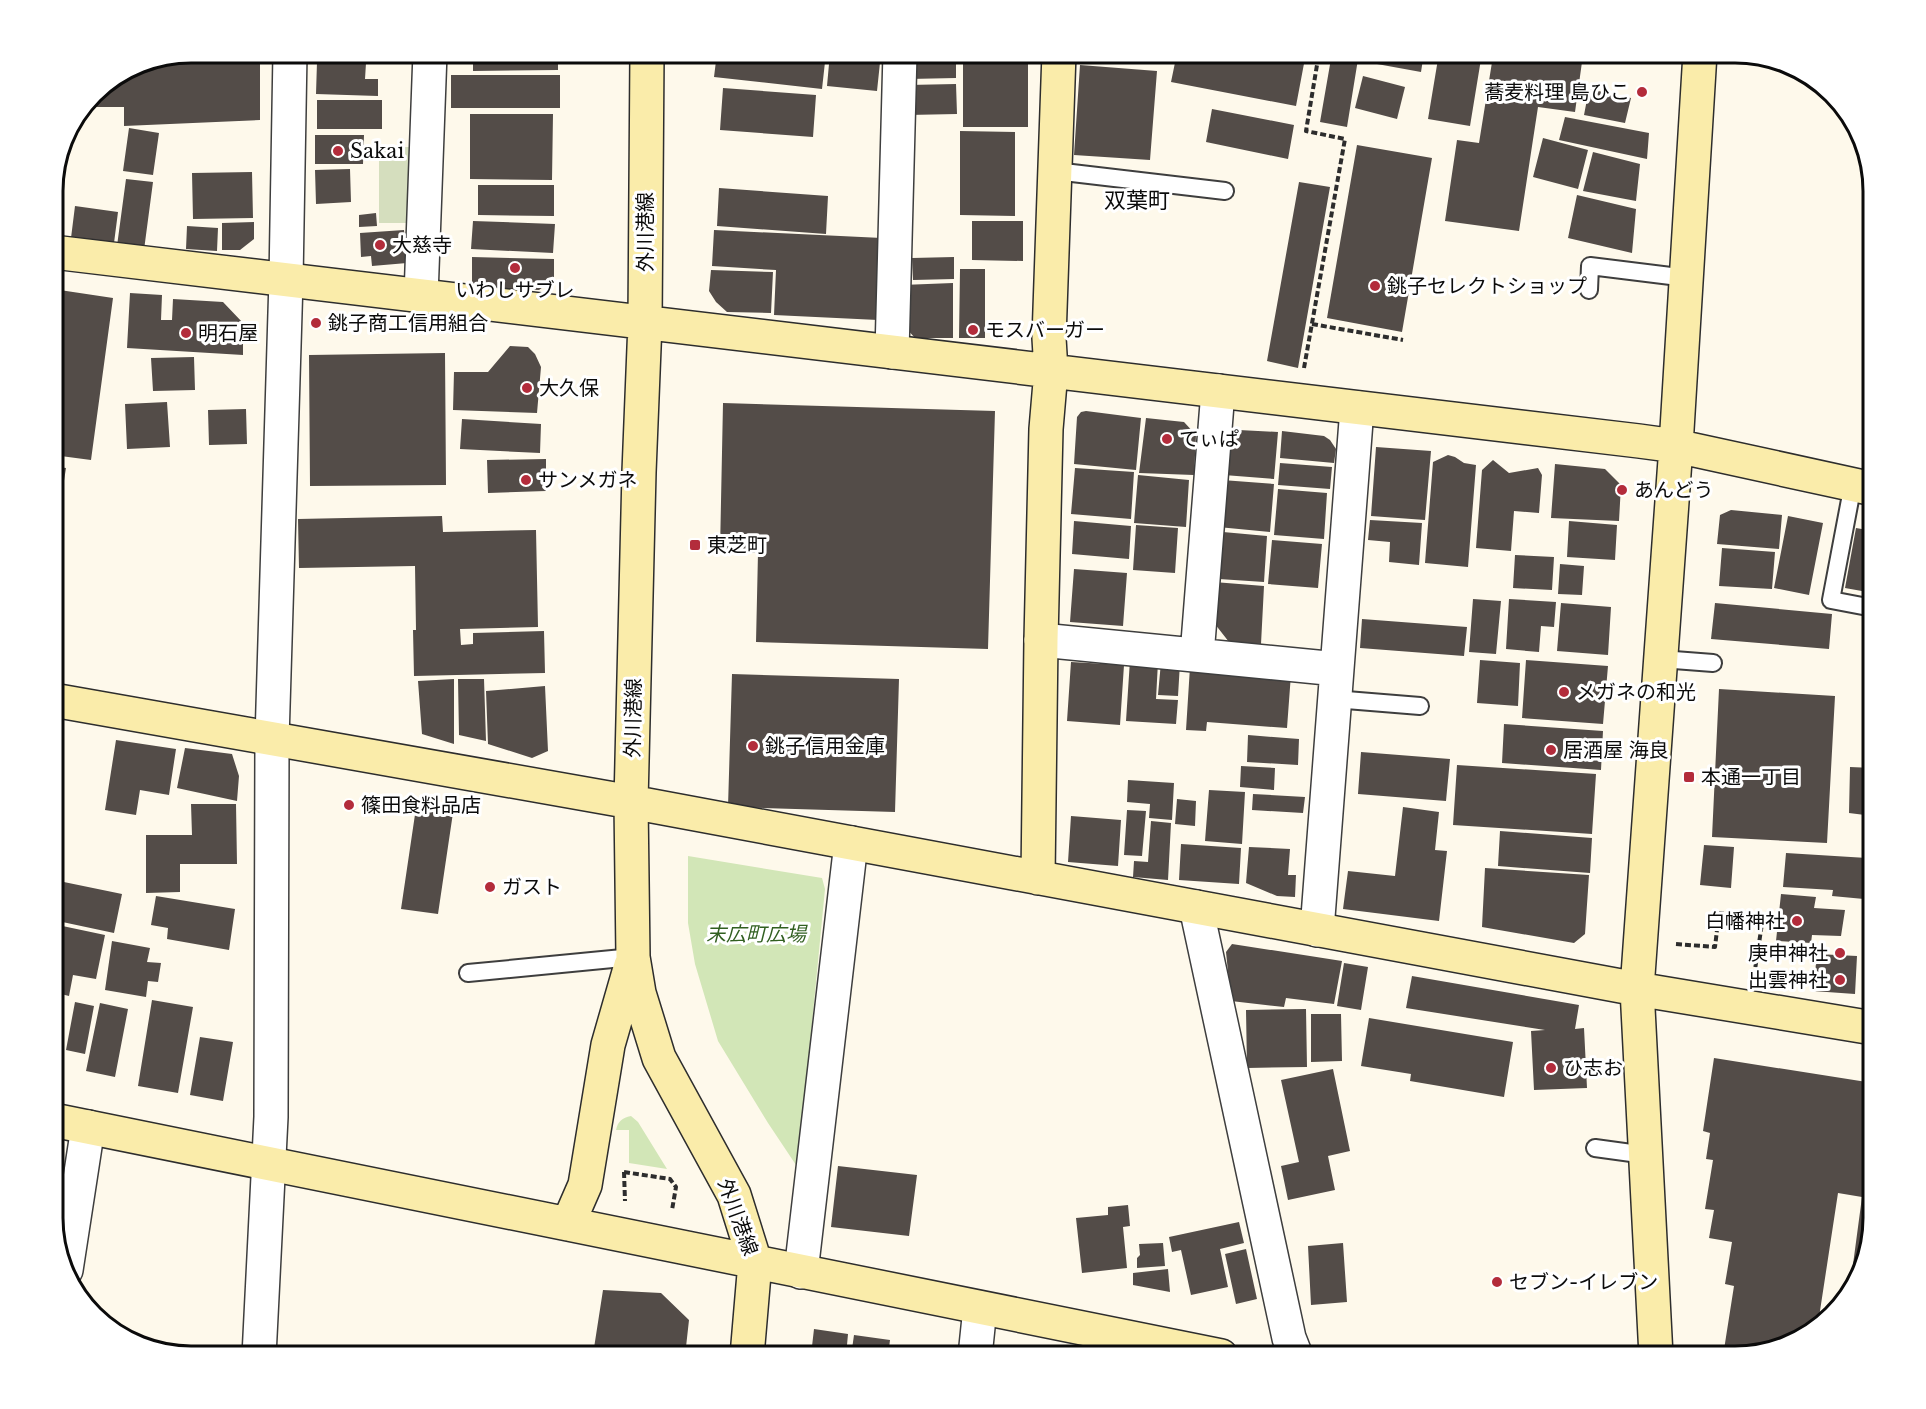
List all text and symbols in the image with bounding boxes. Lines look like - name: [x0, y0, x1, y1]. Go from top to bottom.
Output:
- place label: 蕎麦料理 島ひこ: [1484, 80, 1630, 104]
- marker: 蕎麦料理 島ひこ: [1635, 85, 1649, 99]
- place label: Sakai: [350, 139, 404, 163]
- marker: Sakai: [331, 144, 345, 158]
- district label: 双葉町: [1104, 187, 1170, 214]
- street label: 外川港線: [633, 192, 657, 272]
- place label: 大慈寺: [392, 233, 452, 257]
- marker: 大慈寺: [373, 238, 387, 252]
- marker: いわしサブレ: [508, 261, 522, 275]
- place label: 銚子セレクトショップ: [1387, 274, 1587, 298]
- place label: いわしサブレ: [455, 278, 575, 302]
- marker: 銚子セレクトショップ: [1368, 279, 1382, 293]
- place label: 銚子商工信用組合: [328, 311, 488, 335]
- marker: 銚子商工信用組合: [309, 316, 323, 330]
- place label: モスバーガー: [985, 318, 1105, 342]
- place label: 明石屋: [198, 321, 258, 345]
- marker: モスバーガー: [966, 323, 980, 337]
- marker: 明石屋: [179, 326, 193, 340]
- place label: 大久保: [539, 376, 599, 400]
- marker: 大久保: [520, 381, 534, 395]
- place label: てぃぱ: [1179, 427, 1239, 451]
- marker: てぃぱ: [1160, 432, 1174, 446]
- place label: サンメガネ: [538, 468, 637, 492]
- marker: サンメガネ: [519, 473, 533, 487]
- place label: あんどう: [1634, 478, 1713, 502]
- marker: あんどう: [1615, 483, 1629, 497]
- place label: 東芝町: [707, 533, 767, 557]
- marker: 東芝町: [688, 538, 702, 552]
- street label: 外川港線: [620, 678, 646, 758]
- place label: メガネの和光: [1576, 680, 1696, 704]
- marker: メガネの和光: [1557, 685, 1571, 699]
- place label: 銚子信用金庫: [765, 734, 885, 758]
- place label: 居酒屋 海良: [1563, 738, 1669, 762]
- marker: 銚子信用金庫: [746, 739, 760, 753]
- marker: 居酒屋 海良: [1544, 743, 1558, 757]
- place label: 本通一丁目: [1701, 765, 1801, 789]
- marker: 本通一丁目: [1682, 770, 1696, 784]
- place label: 篠田食料品店: [361, 793, 481, 817]
- marker: 篠田食料品店: [342, 798, 356, 812]
- place label: ガスト: [502, 875, 562, 899]
- marker: ガスト: [483, 880, 497, 894]
- place label: 白幡神社: [1705, 909, 1785, 933]
- marker: 白幡神社: [1790, 914, 1804, 928]
- park label: 末広町広場: [706, 922, 808, 946]
- place label: 庚申神社: [1748, 941, 1828, 965]
- marker: 庚申神社: [1833, 946, 1847, 960]
- place label: 出雲神社: [1748, 968, 1828, 992]
- marker: 出雲神社: [1833, 973, 1847, 987]
- place label: ひ志お: [1563, 1056, 1623, 1080]
- marker: ひ志お: [1544, 1061, 1558, 1075]
- street label: 外川港線: [713, 1175, 763, 1259]
- place label: セブン-イレブン: [1509, 1270, 1658, 1294]
- marker: セブン-イレブン: [1490, 1275, 1504, 1289]

